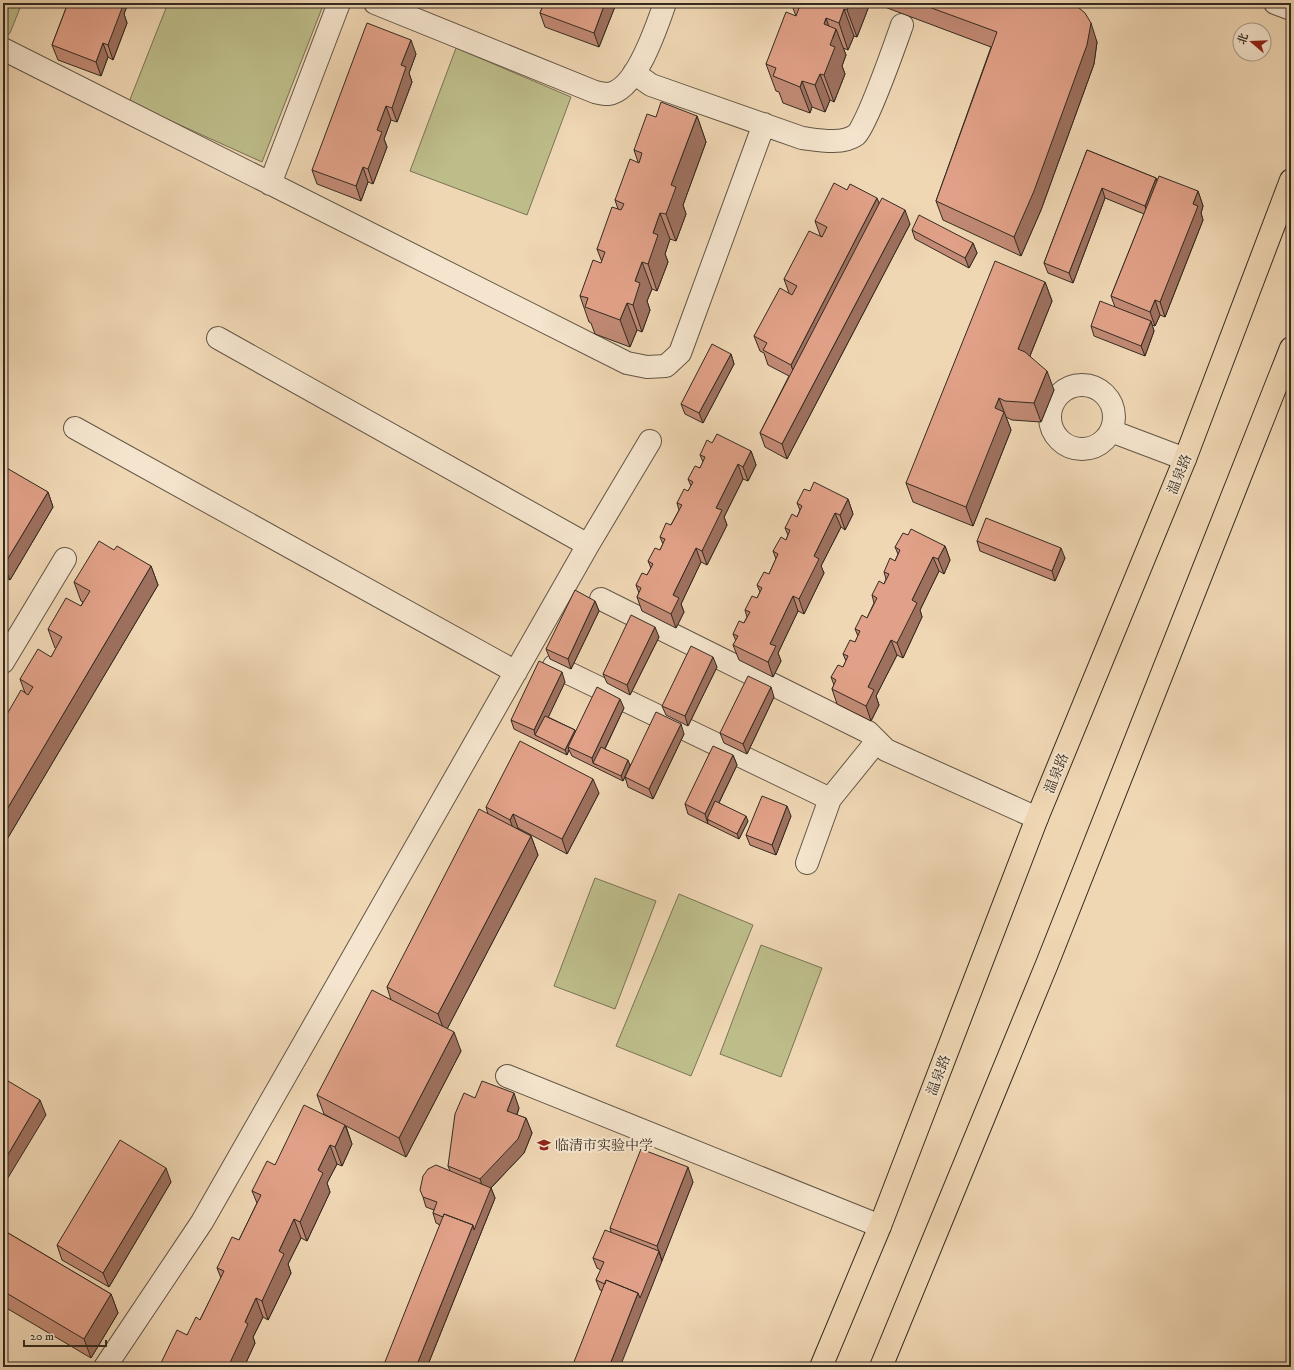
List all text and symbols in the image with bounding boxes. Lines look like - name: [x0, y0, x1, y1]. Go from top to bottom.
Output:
- north arrow: [1232, 22, 1272, 62]
- text: 北: [1235, 32, 1252, 47]
- street label: 温泉路: [1164, 452, 1196, 497]
- street label: 温泉路: [1041, 751, 1073, 796]
- street label: 温泉路: [923, 1053, 955, 1098]
- school or university icon: 临清市实验中学: [536, 1137, 552, 1153]
- place label: 临清市实验中学: [555, 1137, 653, 1155]
- scale bar: [24, 1322, 106, 1348]
- text: 20 m: [30, 1329, 54, 1344]

